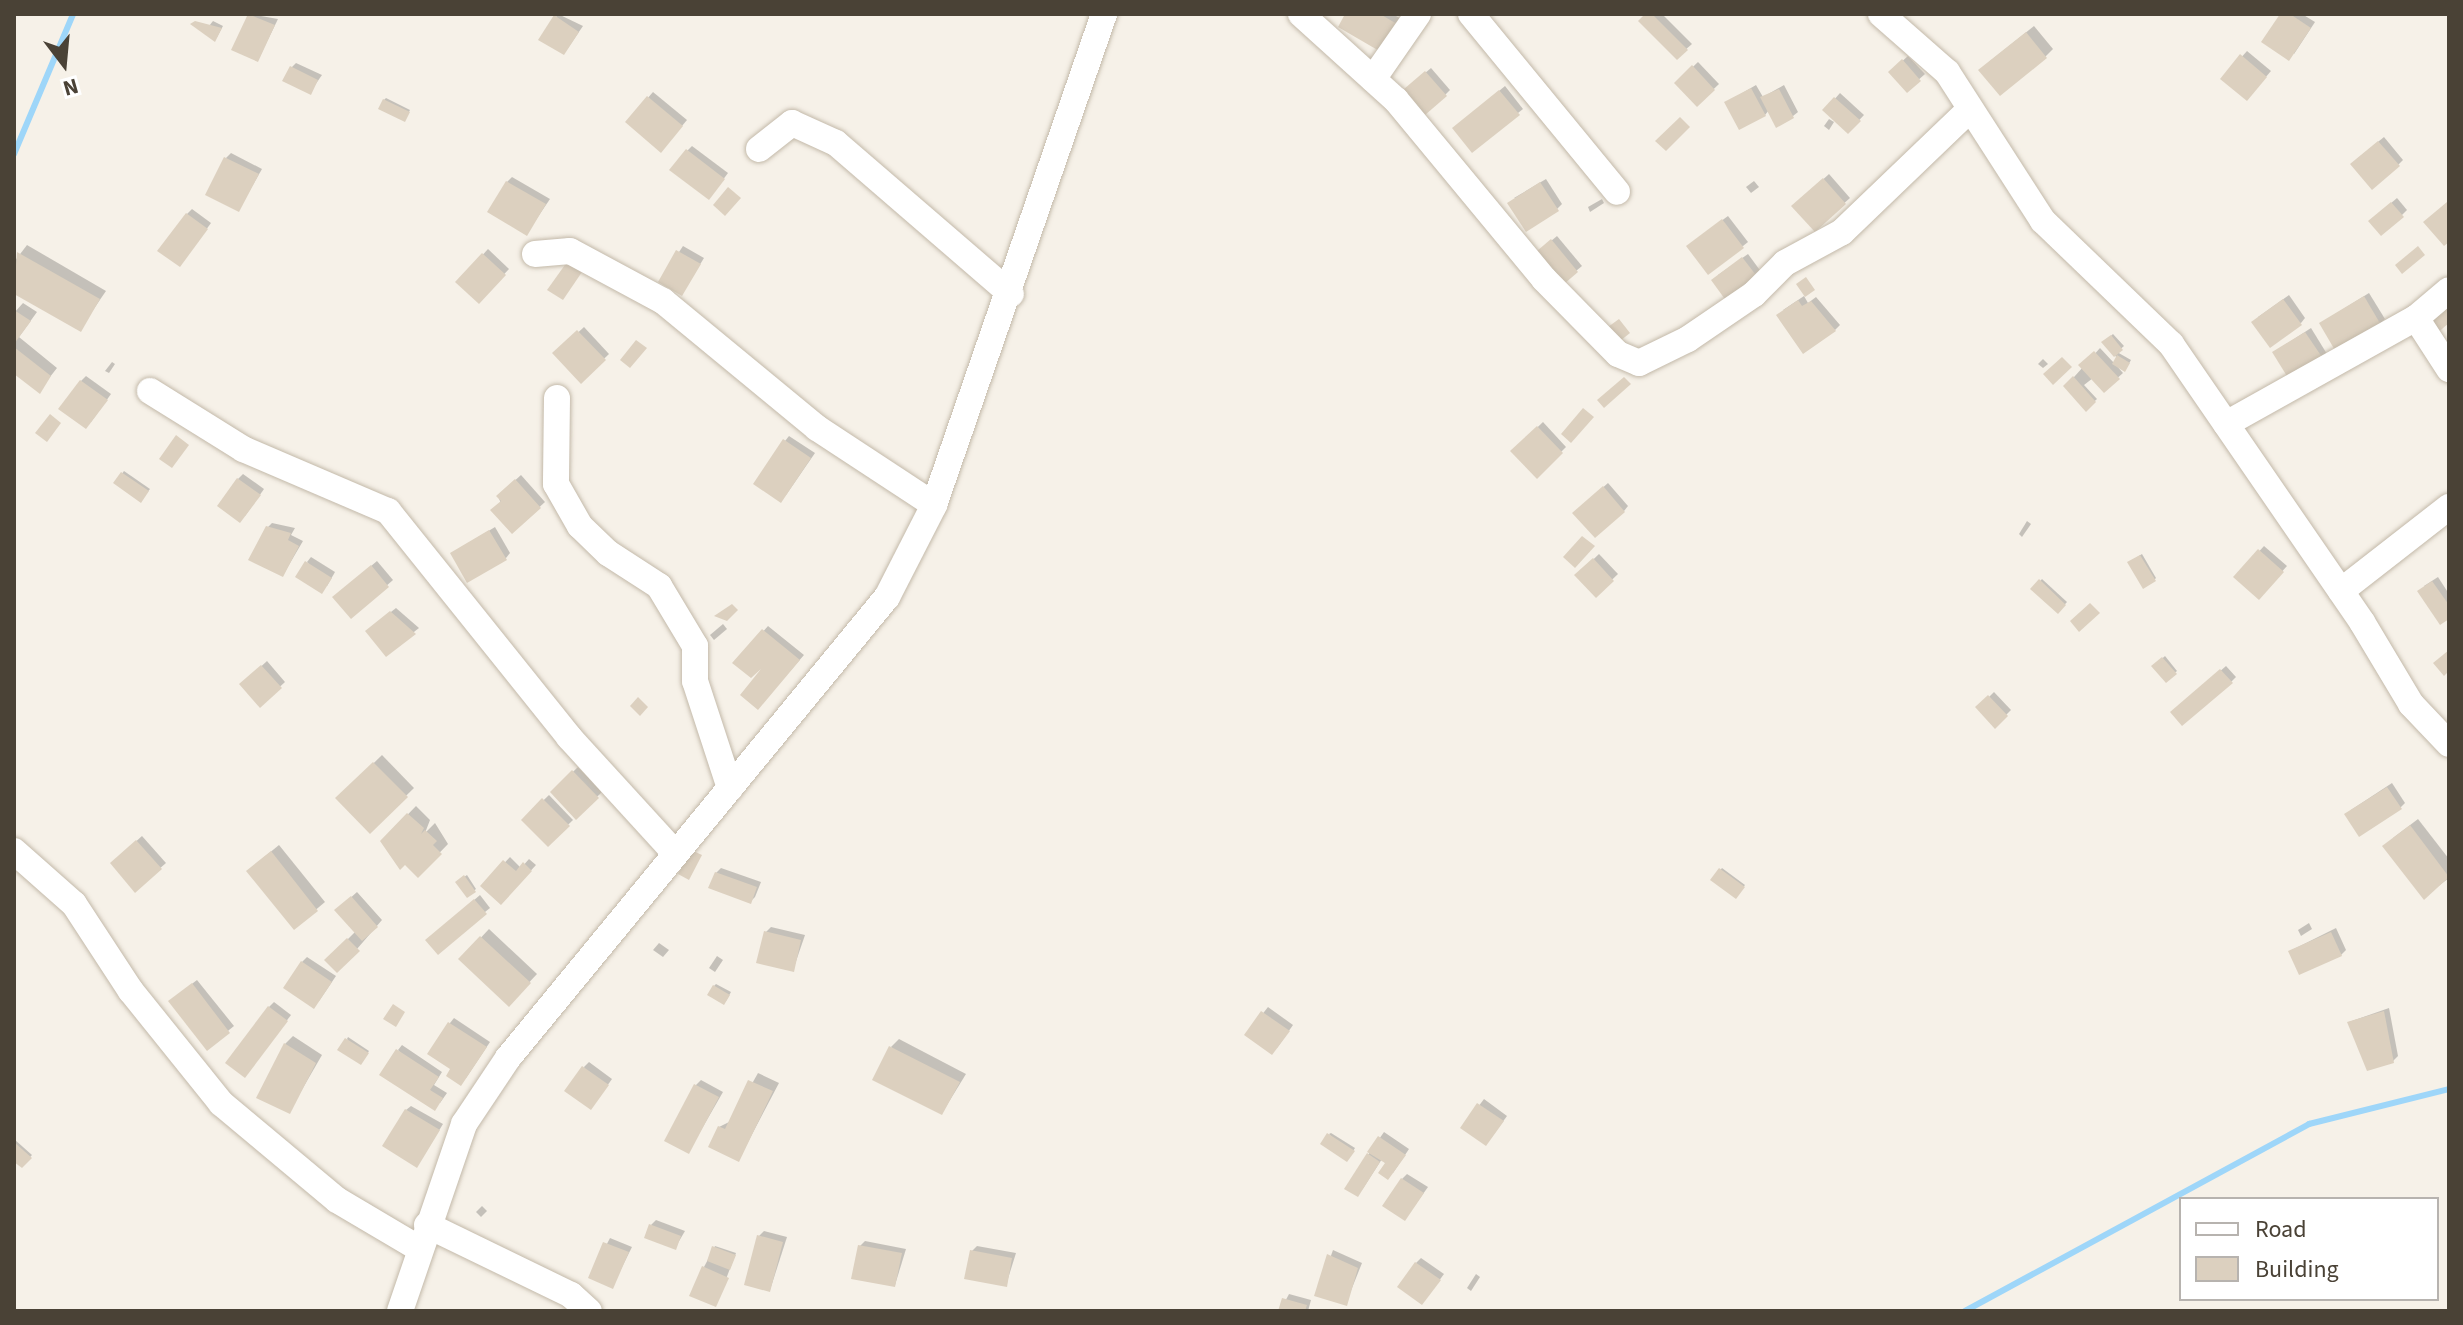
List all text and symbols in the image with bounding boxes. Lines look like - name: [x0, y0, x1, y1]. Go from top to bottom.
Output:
- north arrow: [24, 24, 104, 104]
- text: N: [59, 70, 82, 104]
- legend: [2179, 1197, 2439, 1301]
- text: Road: [2255, 1212, 2307, 1247]
- text: Building: [2255, 1252, 2339, 1287]

